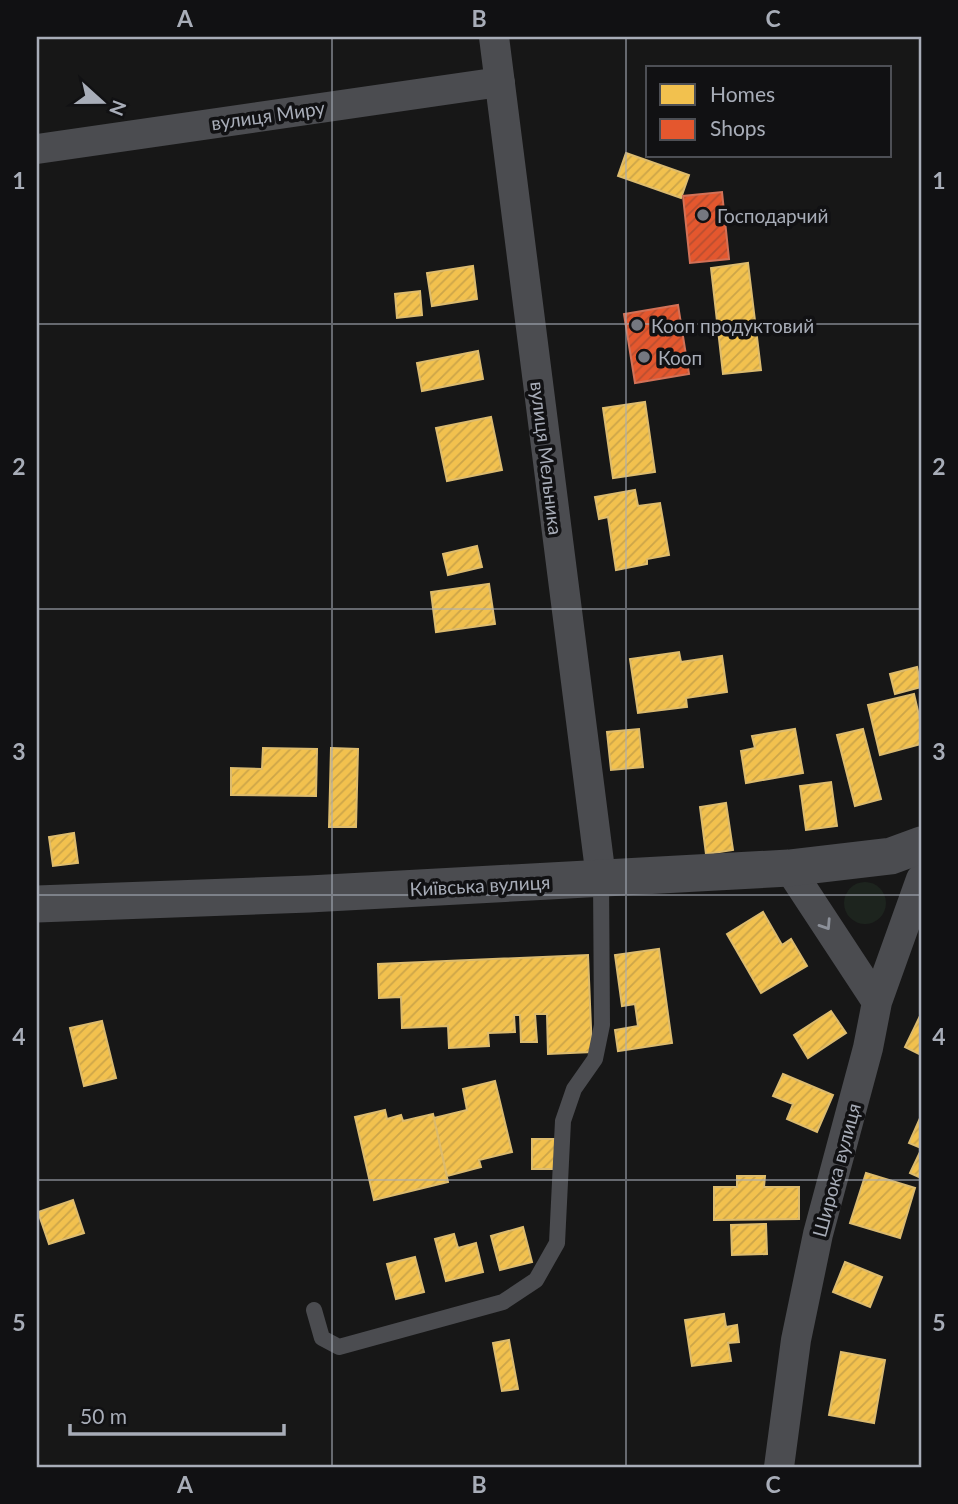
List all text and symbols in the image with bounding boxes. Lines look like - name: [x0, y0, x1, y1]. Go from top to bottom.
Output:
- text: A: [176, 4, 194, 32]
- text: B: [471, 4, 487, 32]
- text: C: [765, 4, 781, 32]
- north arrow: [66, 66, 136, 136]
- legend: [646, 66, 892, 158]
- text: Homes: [710, 81, 775, 106]
- street label: вулиця Миру: [210, 96, 326, 134]
- text: N: [105, 97, 132, 119]
- text: Shops: [710, 115, 766, 140]
- text: 1: [12, 166, 26, 194]
- text: 1: [932, 166, 946, 194]
- place label: Господарчий: [717, 204, 828, 227]
- marker: Господарчий: [695, 207, 711, 223]
- place label: Кооп продуктовий: [651, 314, 814, 337]
- marker: Кооп продуктовий: [629, 317, 645, 333]
- place label: Кооп: [658, 346, 702, 369]
- marker: Кооп: [636, 349, 652, 365]
- street label: вулиця Мельника: [526, 380, 568, 536]
- text: 2: [12, 452, 26, 480]
- text: 2: [932, 452, 946, 480]
- text: 3: [12, 737, 26, 765]
- text: 3: [932, 737, 946, 765]
- street label: Київська вулиця: [409, 870, 551, 900]
- one-way arrow: [818, 917, 830, 930]
- text: 4: [12, 1022, 26, 1050]
- text: 4: [932, 1022, 946, 1050]
- street label: Широка вулиця: [807, 1100, 865, 1240]
- text: 5: [12, 1308, 26, 1336]
- text: 5: [932, 1308, 946, 1336]
- scale bar: [70, 1392, 284, 1436]
- text: 50 m: [80, 1403, 127, 1428]
- text: A: [176, 1470, 194, 1498]
- text: B: [471, 1470, 487, 1498]
- text: C: [765, 1470, 781, 1498]

